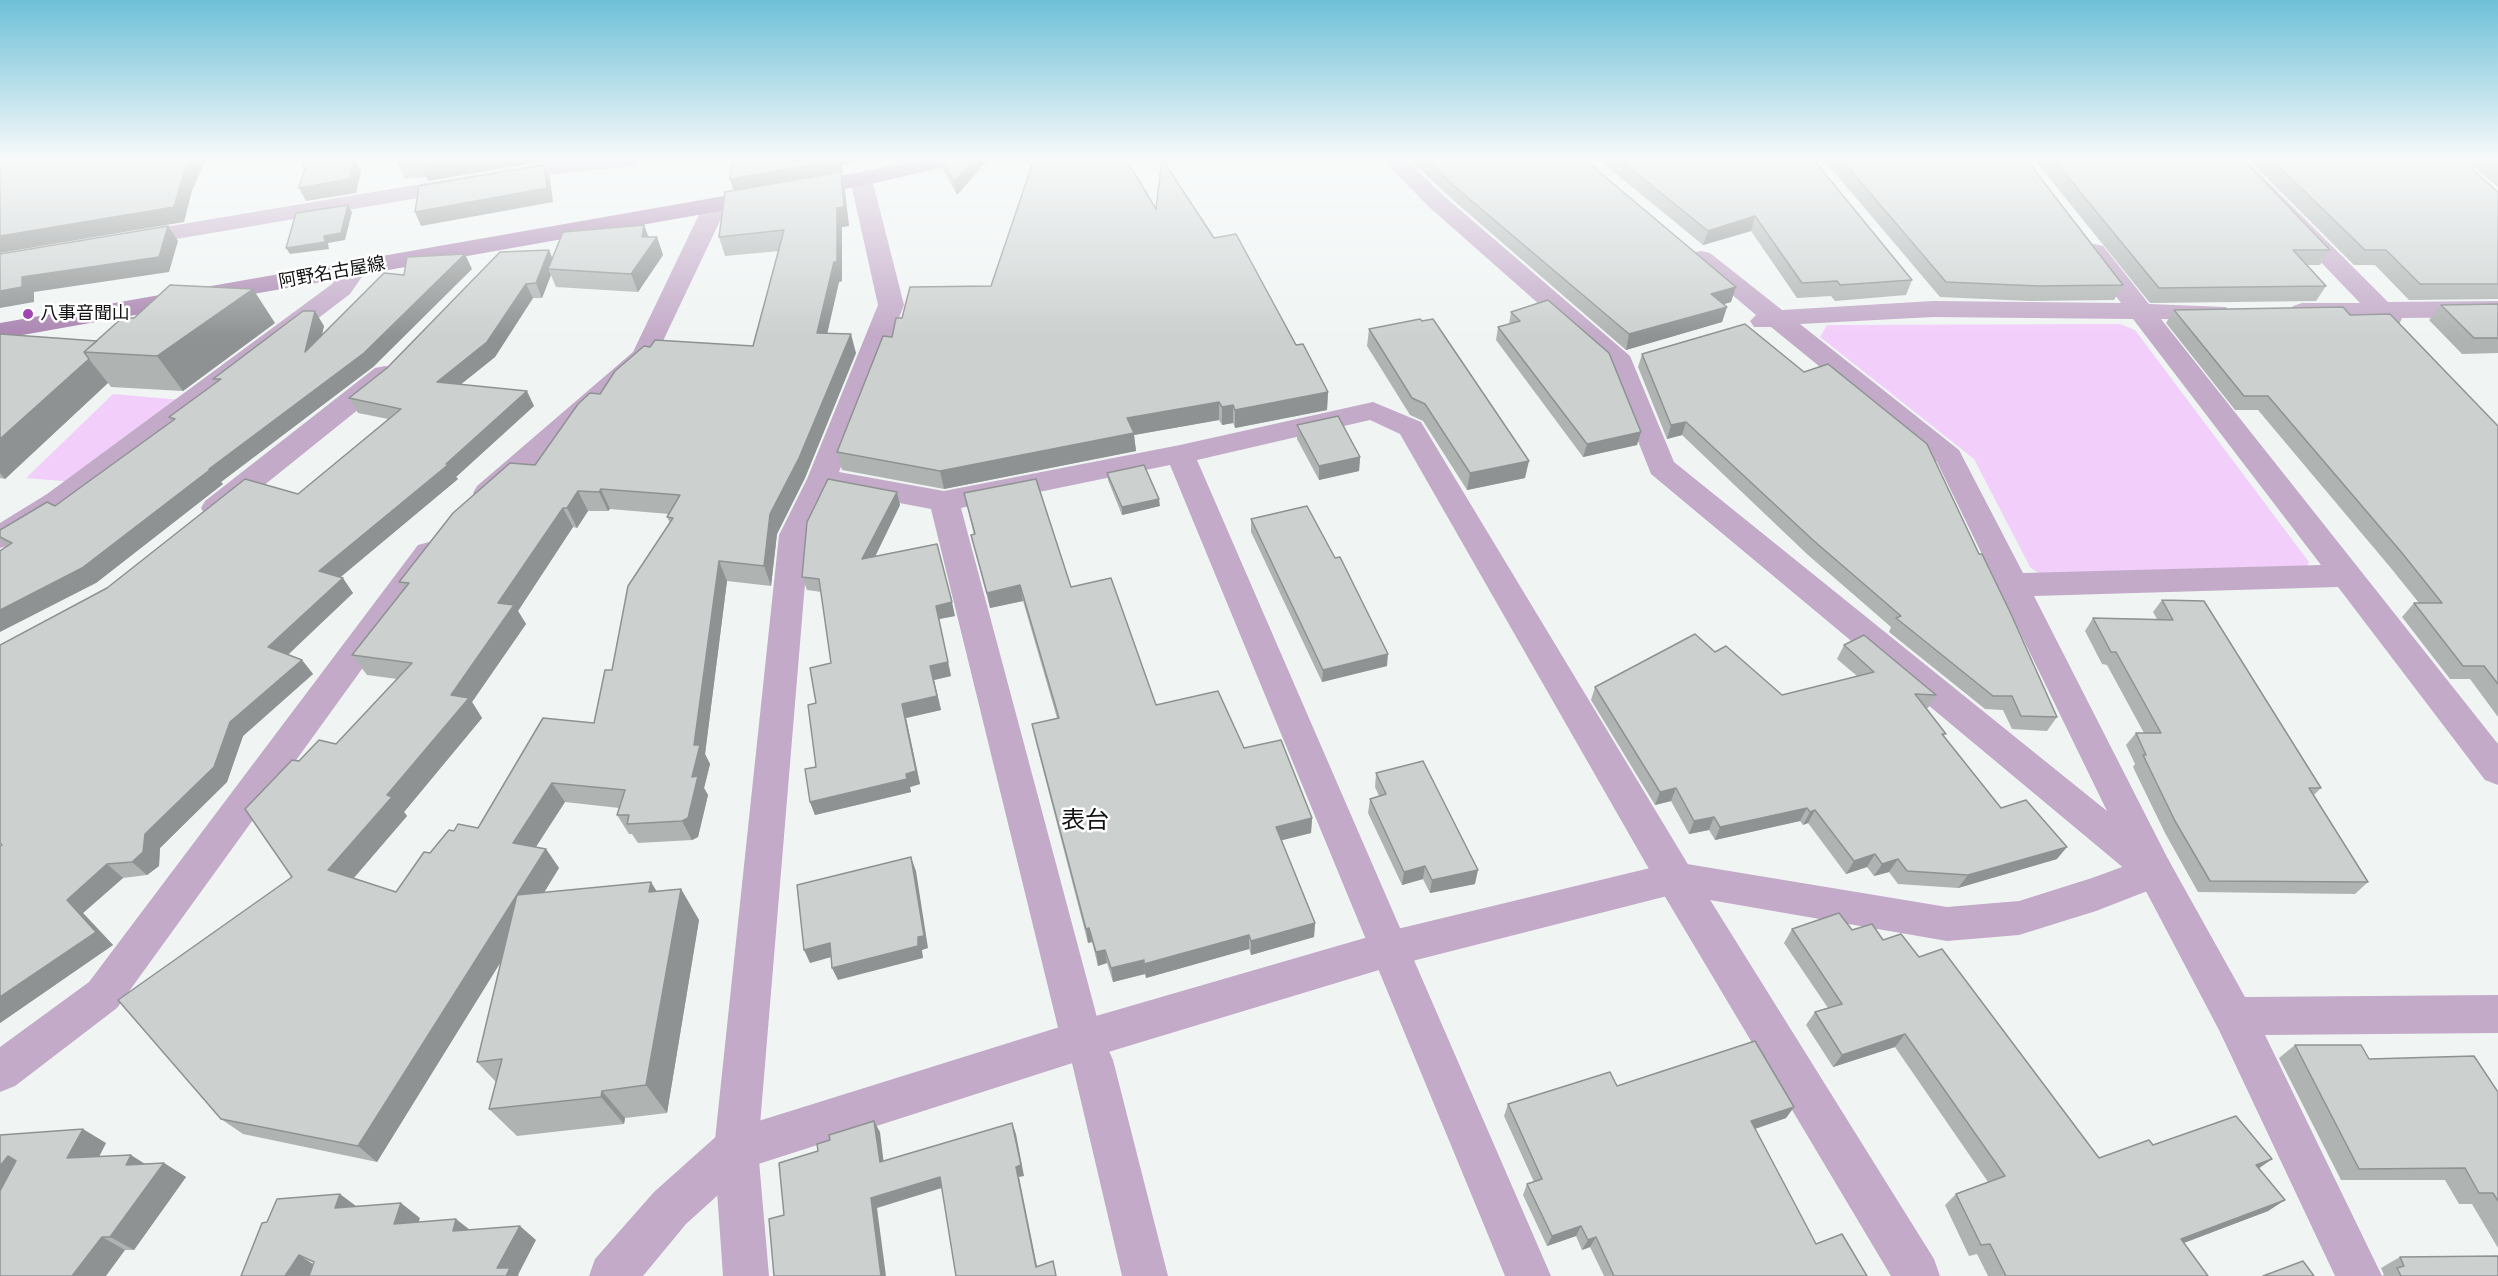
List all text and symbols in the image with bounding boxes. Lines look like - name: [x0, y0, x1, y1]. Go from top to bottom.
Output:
- street label: 阿野名古屋線: [277, 253, 387, 293]
- place label: 八事音聞山: [40, 303, 130, 325]
- marker: 八事音聞山: [21, 307, 35, 321]
- district label: 表台: [1061, 807, 1109, 835]

